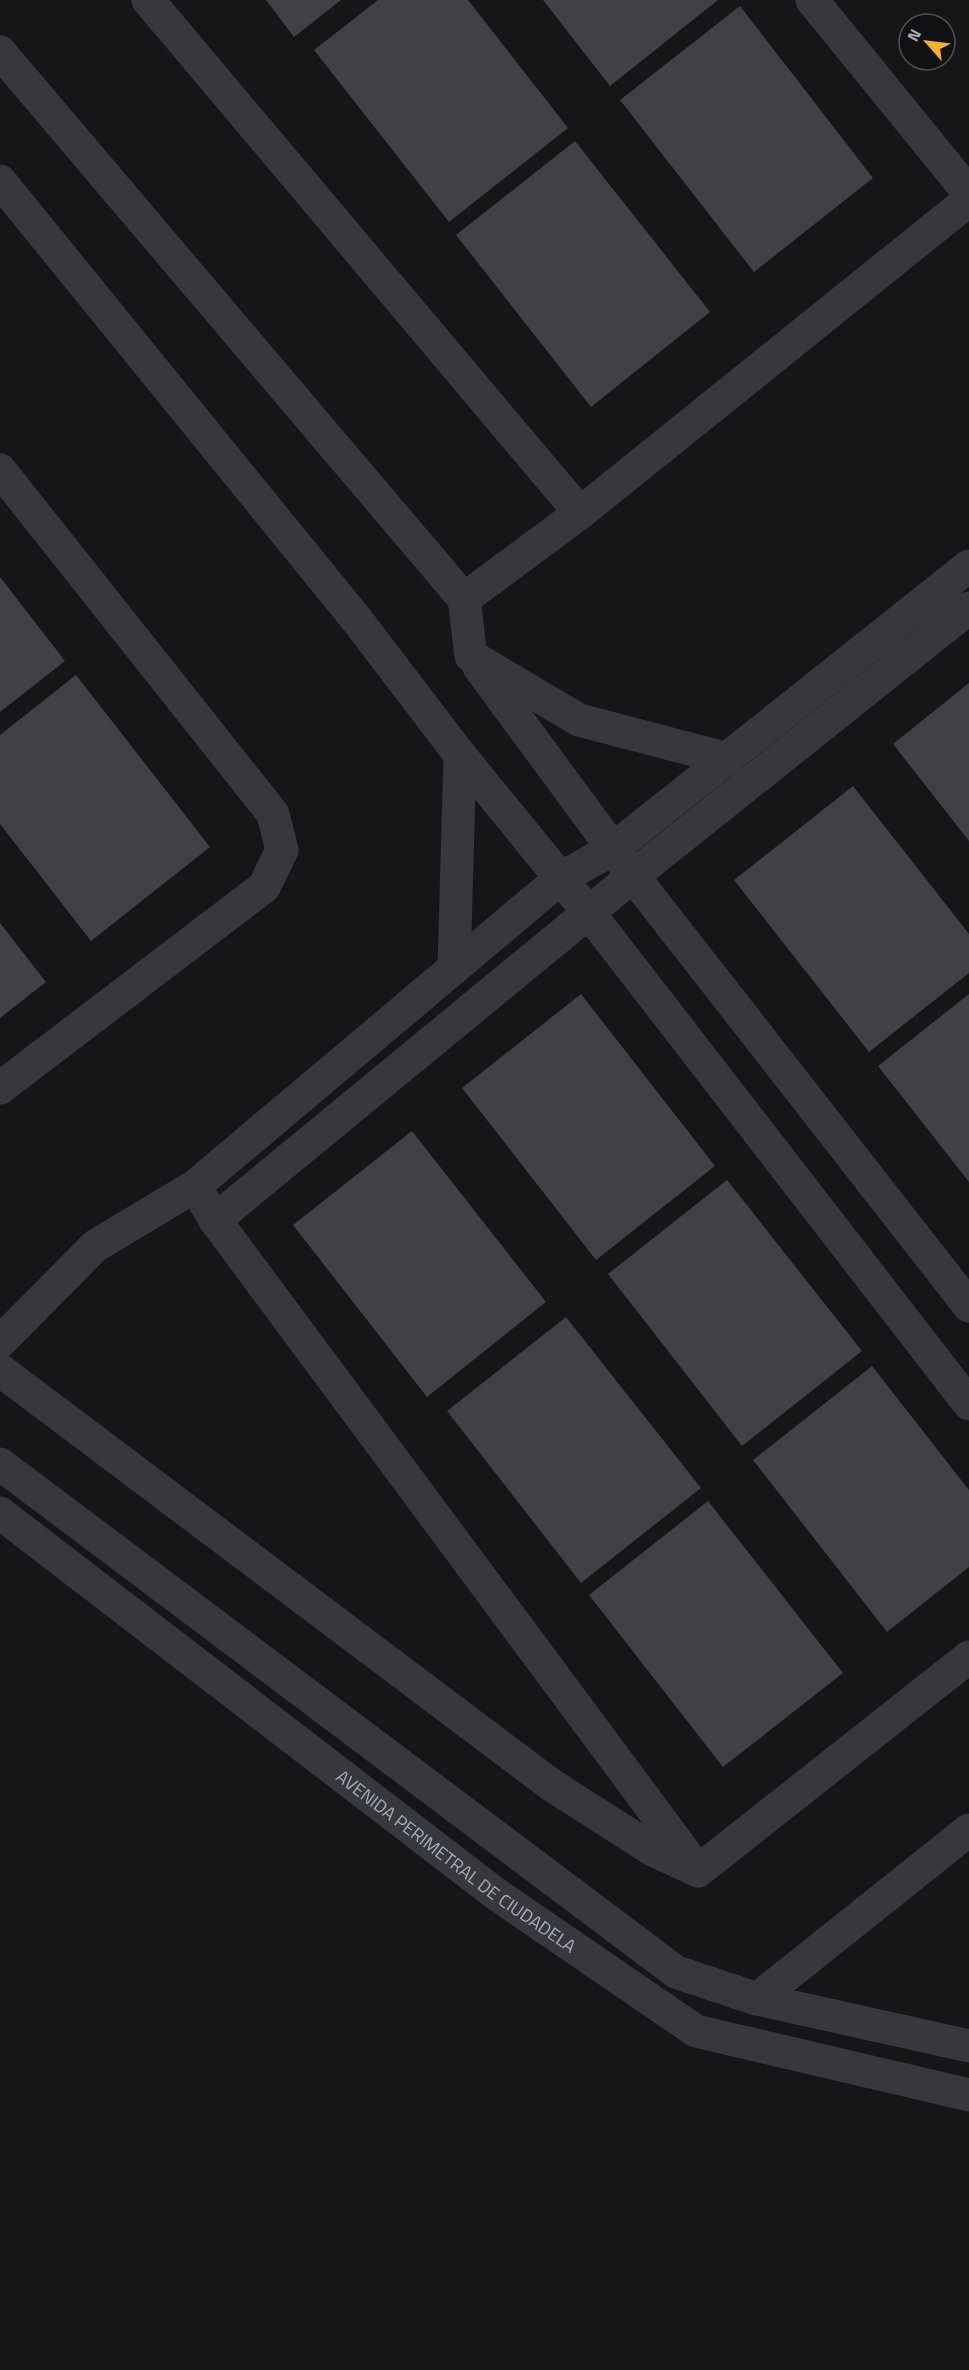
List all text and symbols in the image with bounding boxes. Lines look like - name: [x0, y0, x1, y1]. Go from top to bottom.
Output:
- north arrow: [897, 12, 957, 72]
- text: N: [901, 24, 927, 45]
- street label: AVENIDA PERIMETRAL DE CIUDADELA: [331, 1763, 582, 1959]

